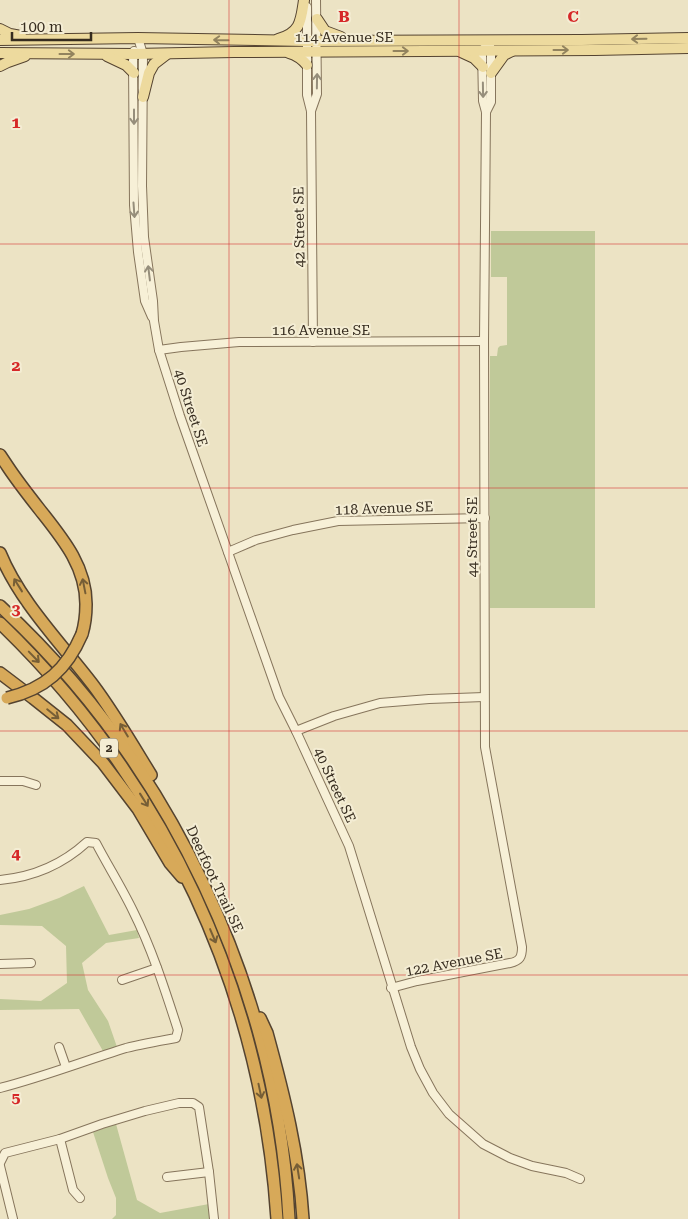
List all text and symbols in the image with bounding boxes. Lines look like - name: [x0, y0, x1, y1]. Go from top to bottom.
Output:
- text: B: [338, 7, 350, 26]
- text: C: [567, 7, 579, 26]
- scale bar: [12, 10, 91, 42]
- text: 100 m: [20, 18, 63, 36]
- street label: 114 Avenue SE: [295, 29, 393, 45]
- one-way arrow: [632, 34, 648, 44]
- one-way arrow: [213, 35, 230, 45]
- one-way arrow: [552, 45, 569, 55]
- one-way arrow: [392, 46, 409, 56]
- one-way arrow: [59, 49, 75, 59]
- one-way arrow: [312, 74, 322, 90]
- one-way arrow: [478, 82, 488, 98]
- one-way arrow: [129, 108, 139, 125]
- text: 1: [12, 113, 21, 132]
- street label: 42 Street SE: [290, 187, 308, 267]
- one-way arrow: [130, 201, 139, 217]
- one-way arrow: [144, 265, 154, 281]
- street label: 116 Avenue SE: [272, 322, 370, 338]
- text: 2: [12, 356, 21, 375]
- street label: 40 Street SE: [171, 367, 211, 449]
- street label: 44 Street SE: [464, 497, 480, 577]
- street label: 118 Avenue SE: [335, 498, 434, 518]
- one-way arrow: [79, 578, 89, 594]
- one-way arrow: [12, 579, 22, 593]
- text: 3: [12, 600, 21, 619]
- one-way arrow: [28, 651, 40, 664]
- one-way arrow: [46, 708, 59, 719]
- one-way arrow: [119, 724, 129, 738]
- road number: 2: [100, 738, 118, 758]
- street label: 40 Street SE: [311, 745, 359, 825]
- one-way arrow: [139, 792, 149, 806]
- street label: Deerfoot Trail SE: [183, 823, 247, 935]
- text: 4: [12, 844, 21, 863]
- one-way arrow: [208, 928, 218, 943]
- street label: 122 Avenue SE: [404, 945, 504, 979]
- one-way arrow: [256, 1082, 265, 1098]
- text: 5: [12, 1088, 21, 1107]
- one-way arrow: [293, 1163, 303, 1179]

